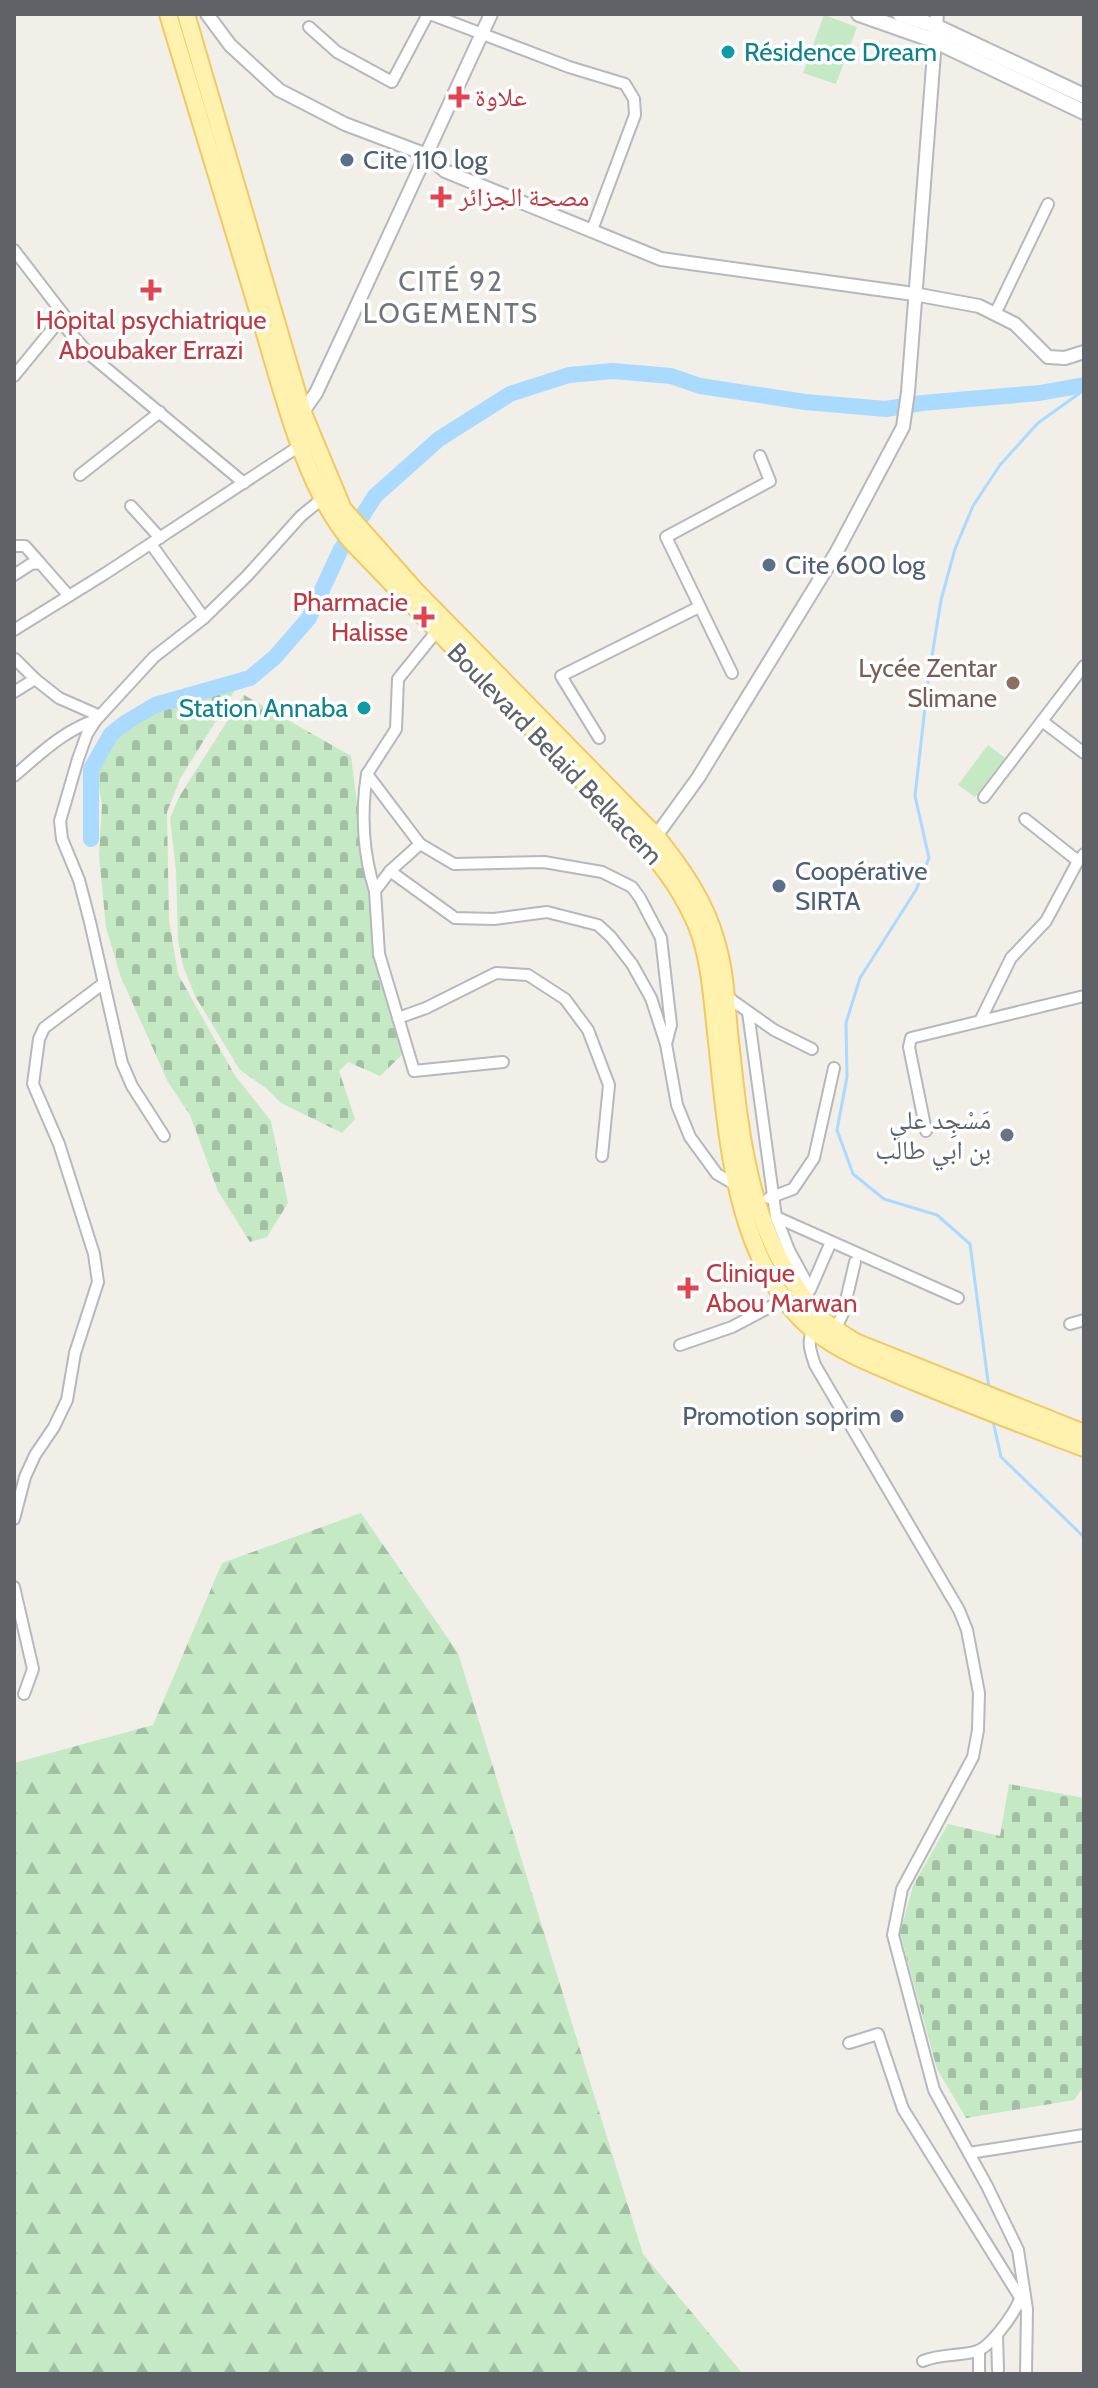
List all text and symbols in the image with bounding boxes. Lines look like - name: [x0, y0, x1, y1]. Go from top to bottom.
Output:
- place label: Résidence Dream: [744, 36, 937, 68]
- marker: Résidence Dream: [719, 43, 737, 61]
- place label: علاوة: [475, 81, 527, 113]
- marker: علاوة: [450, 88, 468, 106]
- place label: Cite 110 log: [363, 144, 488, 176]
- marker: Cite 110 log: [338, 151, 356, 169]
- place label: مصحة الجزائر: [458, 181, 589, 213]
- marker: مصحة الجزائر: [430, 186, 452, 208]
- district label: CITÉ 92 LOGEMENTS: [363, 264, 539, 330]
- marker: Hôpital psychiatrique Aboubaker Errazi: [140, 279, 162, 301]
- place label: Hôpital psychiatrique Aboubaker Errazi: [35, 304, 267, 366]
- place label: Cite 600 log: [785, 549, 926, 581]
- marker: Cite 600 log: [760, 556, 778, 574]
- place label: Pharmacie Halisse: [293, 586, 408, 648]
- marker: Pharmacie Halisse: [415, 608, 433, 626]
- street label: Boulevard Belaid Belkacem: [441, 636, 669, 872]
- place label: Lycée Zentar Slimane: [858, 652, 998, 714]
- marker: Lycée Zentar Slimane: [1004, 674, 1022, 692]
- place label: Station Annaba: [179, 692, 349, 724]
- marker: Station Annaba: [355, 699, 373, 717]
- place label: Coopérative SIRTA: [795, 855, 927, 917]
- marker: Coopérative SIRTA: [770, 877, 788, 895]
- place label: مَسْجِد علي بن ابي طالب: [875, 1104, 991, 1171]
- marker: مَسْجِد علي بن ابي طالب: [998, 1126, 1016, 1144]
- place label: Clinique Abou Marwan: [706, 1257, 858, 1319]
- marker: Clinique Abou Marwan: [677, 1277, 699, 1299]
- place label: Promotion soprim: [682, 1400, 881, 1432]
- marker: Promotion soprim: [888, 1407, 906, 1425]

